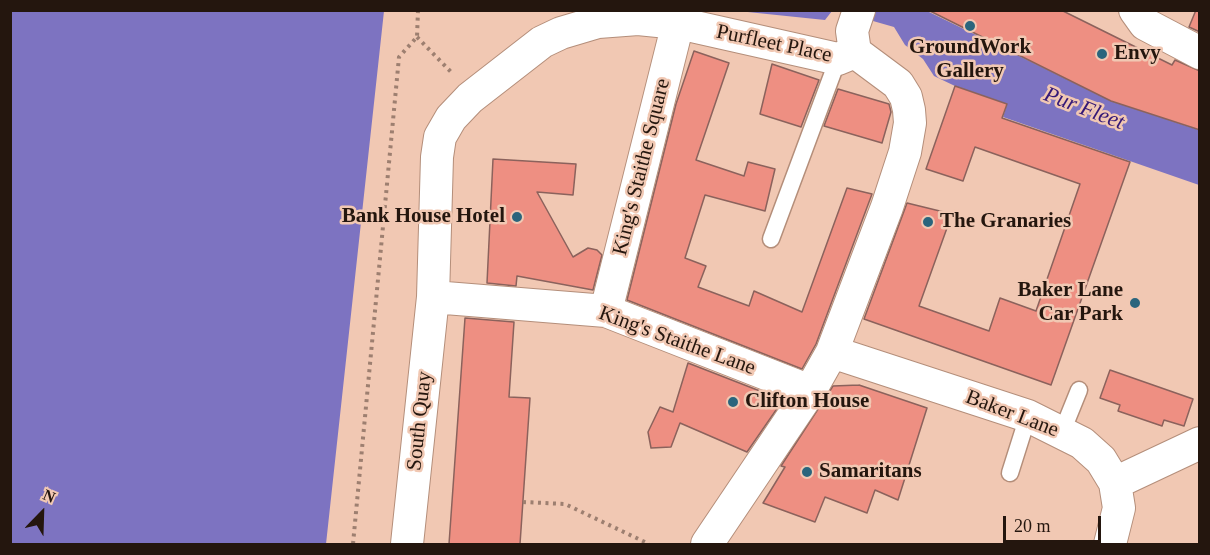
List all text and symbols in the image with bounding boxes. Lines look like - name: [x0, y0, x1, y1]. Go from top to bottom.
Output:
- street label: Purfleet Place: [714, 19, 834, 69]
- marker: GroundWork Gallery: [963, 19, 977, 33]
- place label: GroundWork Gallery: [909, 35, 1031, 85]
- place label: Envy: [1114, 41, 1161, 67]
- marker: Envy: [1095, 47, 1109, 61]
- street label: King's Staithe Square: [608, 76, 676, 258]
- water label: Pur Fleet: [1040, 82, 1128, 136]
- place label: Bank House Hotel: [342, 204, 505, 230]
- place label: The Granaries: [940, 209, 1071, 235]
- marker: Bank House Hotel: [510, 210, 524, 224]
- marker: The Granaries: [921, 215, 935, 229]
- place label: Baker Lane Car Park: [1017, 278, 1123, 328]
- marker: Baker Lane Car Park: [1128, 296, 1142, 310]
- street label: King's Staithe Lane: [595, 301, 759, 381]
- street label: South Quay: [402, 370, 438, 472]
- street label: Baker Lane: [962, 385, 1062, 443]
- place label: Clifton House: [745, 389, 869, 415]
- marker: Clifton House: [726, 395, 740, 409]
- place label: Samaritans: [819, 459, 922, 485]
- marker: Samaritans: [800, 465, 814, 479]
- north arrow: [12, 483, 72, 543]
- text: N: [41, 486, 58, 506]
- scale bar: [1006, 504, 1104, 542]
- text: 20 m: [1014, 516, 1051, 536]

